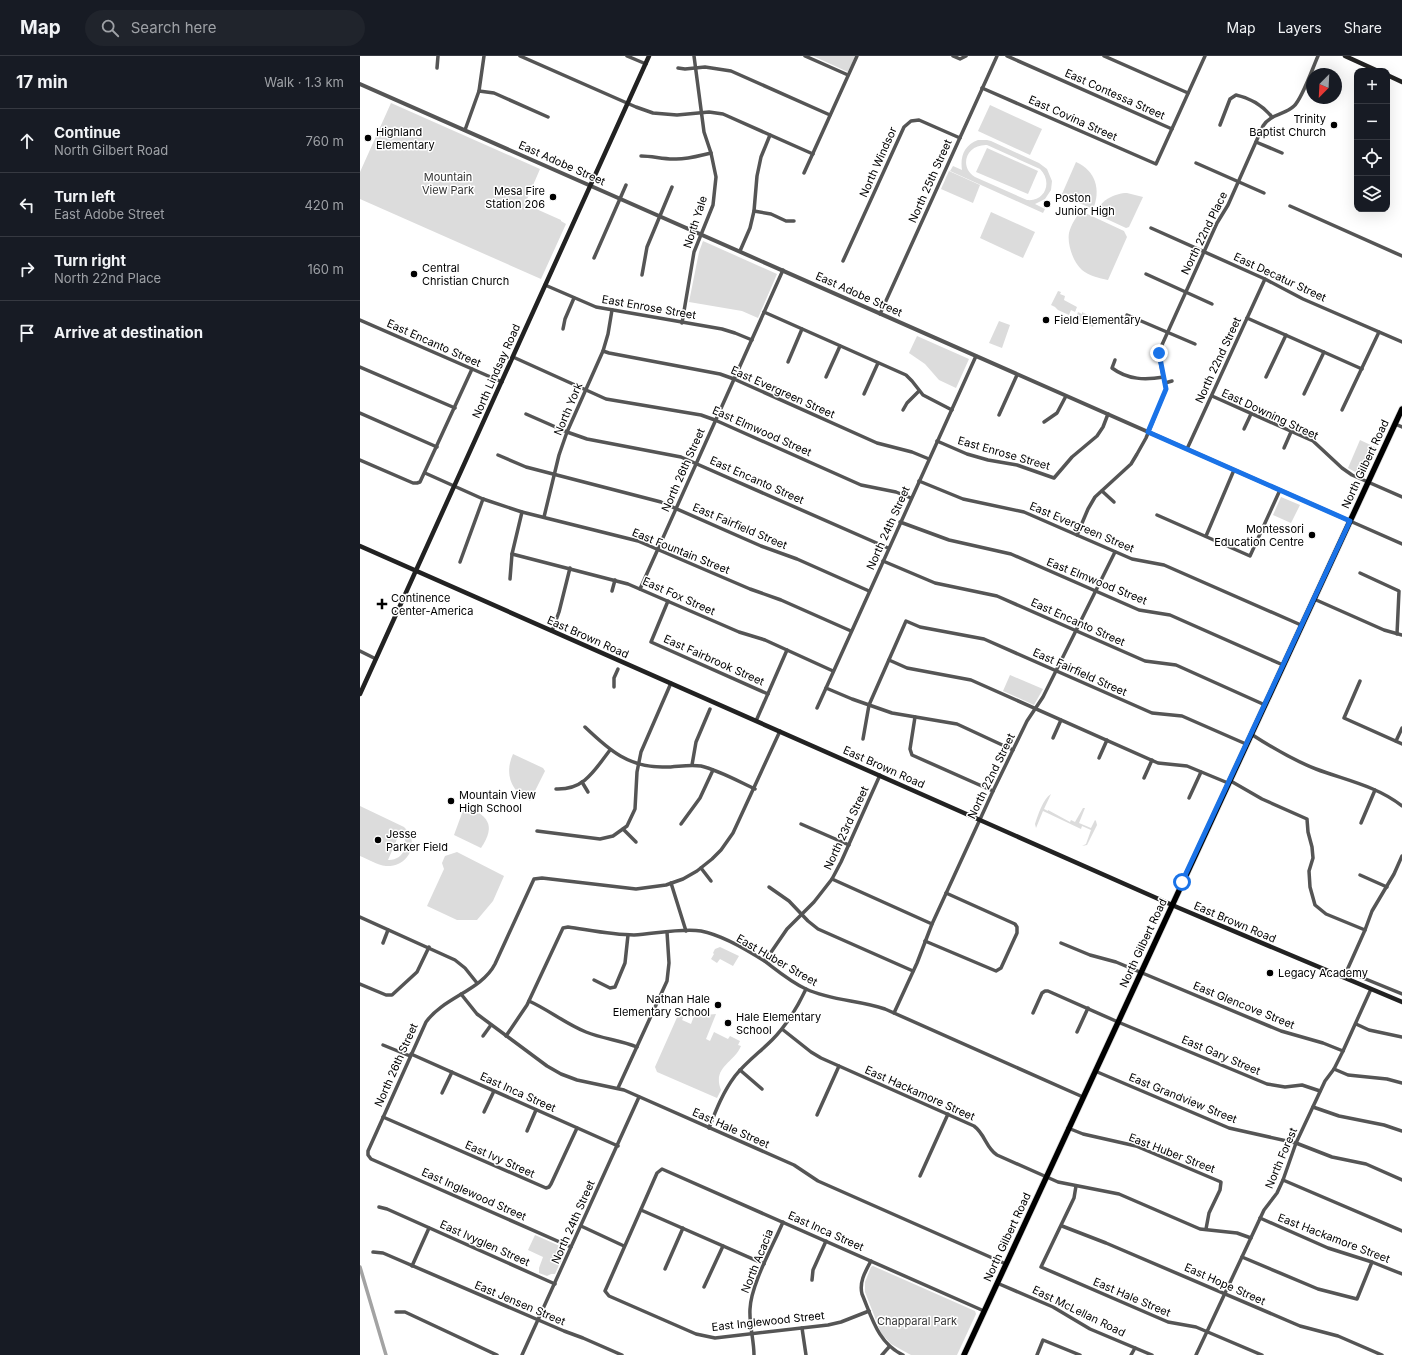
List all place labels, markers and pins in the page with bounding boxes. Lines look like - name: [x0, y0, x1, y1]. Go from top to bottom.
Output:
- place label: Trinity Baptist Church: [1249, 112, 1326, 139]
- marker: Trinity Baptist Church: [1329, 120, 1339, 130]
- place label: Highland Elementary: [376, 125, 435, 152]
- marker: Highland Elementary: [363, 133, 373, 143]
- place label: Mesa Fire Station 206: [485, 184, 545, 211]
- place label: Poston Junior High: [1055, 191, 1115, 218]
- marker: Mesa Fire Station 206: [548, 192, 558, 202]
- marker: Poston Junior High: [1042, 199, 1052, 209]
- place label: Central Christian Church: [422, 261, 509, 288]
- marker: Central Christian Church: [409, 269, 419, 279]
- place label: Field Elementary: [1054, 313, 1141, 327]
- marker: Field Elementary: [1041, 315, 1051, 325]
- place label: Montessori Education Centre: [1214, 522, 1304, 549]
- marker: Montessori Education Centre: [1307, 530, 1317, 540]
- place label: Continence Center-America: [391, 591, 473, 618]
- marker: Continence Center-America: [376, 598, 388, 610]
- place label: Mountain View High School: [459, 788, 536, 815]
- marker: Mountain View High School: [446, 796, 456, 806]
- place label: Jesse Parker Field: [386, 827, 448, 854]
- marker: Jesse Parker Field: [373, 835, 383, 845]
- place label: Legacy Academy: [1278, 966, 1368, 980]
- marker: Legacy Academy: [1265, 968, 1275, 978]
- place label: Nathan Hale Elementary School: [613, 992, 710, 1019]
- marker: Nathan Hale Elementary School: [713, 1000, 723, 1010]
- place label: Hale Elementary School: [736, 1010, 821, 1037]
- marker: Hale Elementary School: [723, 1018, 733, 1028]

